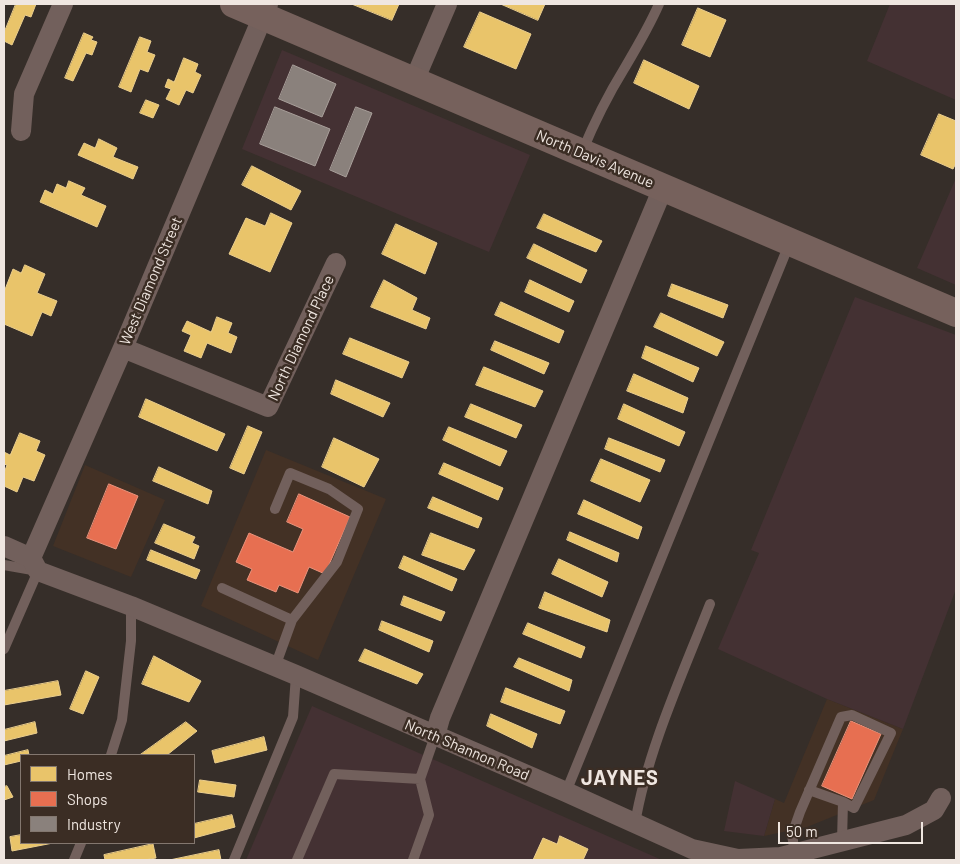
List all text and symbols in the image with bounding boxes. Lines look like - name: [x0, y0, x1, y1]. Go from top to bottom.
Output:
- street label: North Davis Avenue: [533, 126, 657, 192]
- street label: West Diamond Street: [116, 214, 186, 348]
- street label: North Diamond Place: [264, 272, 338, 404]
- street label: North Shannon Road: [402, 716, 532, 784]
- legend: [20, 754, 195, 844]
- text: Homes: [67, 765, 112, 783]
- district label: JAYNES: [580, 766, 660, 790]
- text: Shops: [67, 790, 107, 808]
- scale bar: [780, 812, 925, 844]
- text: Industry: [67, 815, 121, 833]
- text: 50 m: [786, 822, 818, 840]

